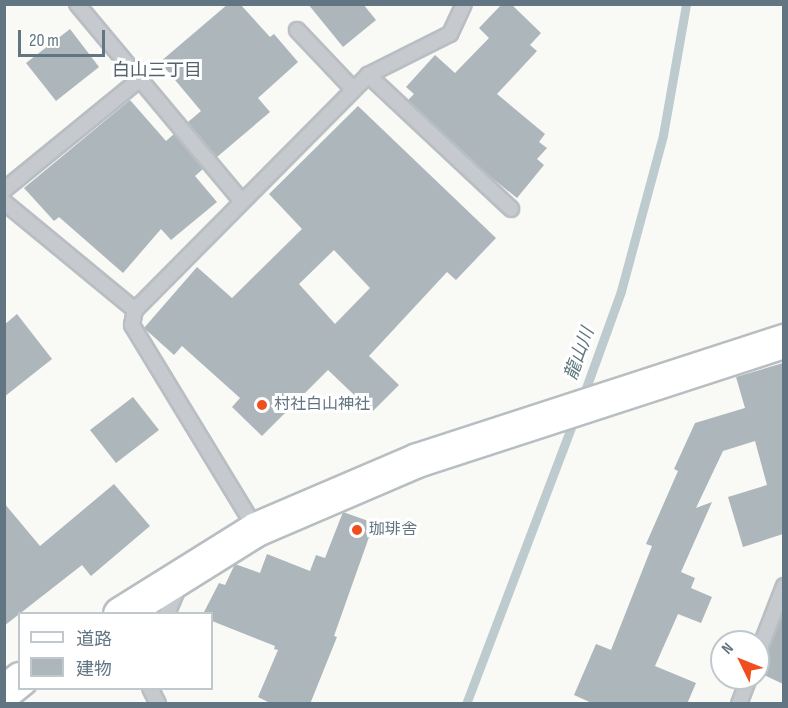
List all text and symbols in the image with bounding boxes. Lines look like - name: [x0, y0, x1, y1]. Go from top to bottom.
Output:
- scale bar: [21, 18, 108, 56]
- text: 20 m: [29, 30, 59, 51]
- district label: 白山三丁目: [112, 60, 202, 82]
- water label: 龍山川: [561, 325, 599, 383]
- place label: 村社白山神社: [274, 395, 370, 415]
- marker: 村社白山神社: [255, 398, 269, 412]
- place label: 珈琲舎: [369, 520, 417, 540]
- marker: 珈琲舎: [350, 523, 364, 537]
- legend: [18, 612, 213, 690]
- text: 道路: [76, 629, 112, 650]
- north arrow: [710, 630, 770, 690]
- text: N: [718, 639, 738, 658]
- text: 建物: [76, 659, 112, 680]

